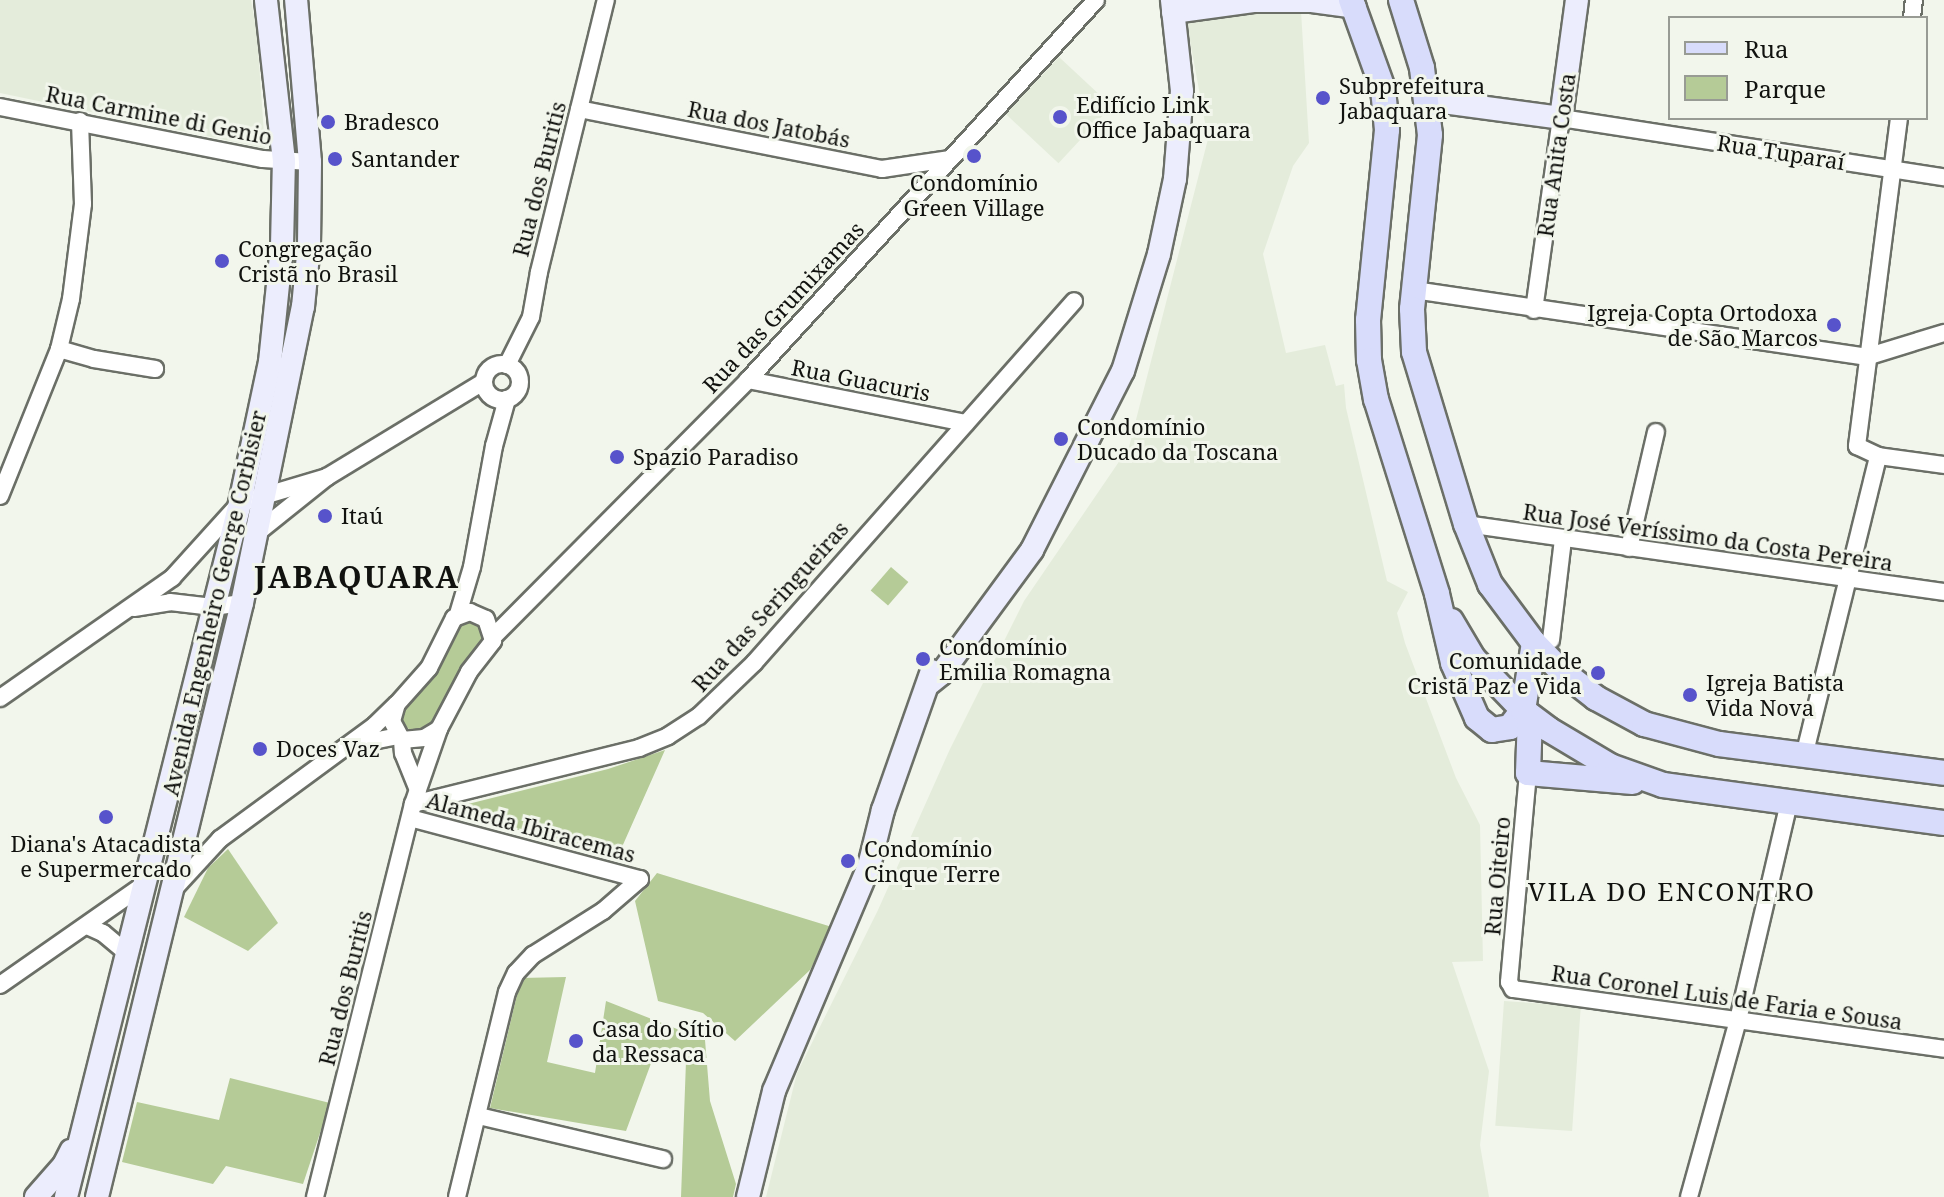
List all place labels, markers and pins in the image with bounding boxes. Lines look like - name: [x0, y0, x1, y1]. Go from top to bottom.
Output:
- place label: Subprefeitura Jabaquara: [1339, 72, 1485, 124]
- marker: Subprefeitura Jabaquara: [1314, 89, 1332, 107]
- place label: Edifício Link Office Jabaquara: [1076, 91, 1251, 142]
- marker: Edifício Link Office Jabaquara: [1051, 108, 1069, 126]
- place label: Bradesco: [344, 109, 439, 135]
- marker: Bradesco: [319, 113, 337, 131]
- place label: Santander: [351, 146, 460, 172]
- marker: Condomínio Green Village: [965, 147, 983, 165]
- marker: Santander: [326, 150, 344, 168]
- place label: Condomínio Green Village: [903, 169, 1045, 220]
- place label: Congregação Cristã no Brasil: [238, 235, 398, 286]
- marker: Congregação Cristã no Brasil: [213, 252, 231, 270]
- place label: Igreja Copta Ortodoxa de São Marcos: [1587, 299, 1818, 350]
- marker: Igreja Copta Ortodoxa de São Marcos: [1825, 316, 1843, 334]
- place label: Condomínio Ducado da Toscana: [1077, 413, 1278, 464]
- marker: Condomínio Ducado da Toscana: [1052, 430, 1070, 448]
- place label: Spazio Paradiso: [633, 444, 799, 470]
- marker: Spazio Paradiso: [608, 448, 626, 466]
- place label: Itaú: [341, 503, 383, 529]
- marker: Itaú: [316, 507, 334, 525]
- place label: Condomínio Emilia Romagna: [939, 633, 1111, 684]
- place label: Comunidade Cristã Paz e Vida: [1407, 647, 1582, 698]
- marker: Condomínio Emilia Romagna: [914, 650, 932, 668]
- marker: Comunidade Cristã Paz e Vida: [1589, 664, 1607, 682]
- place label: Igreja Batista Vida Nova: [1706, 669, 1844, 720]
- marker: Igreja Batista Vida Nova: [1681, 686, 1699, 704]
- place label: Doces Vaz: [276, 736, 380, 762]
- marker: Doces Vaz: [251, 740, 269, 758]
- marker: Diana's Atacadista e Supermercado: [97, 808, 115, 826]
- place label: Diana's Atacadista e Supermercado: [10, 830, 202, 882]
- place label: Condomínio Cinque Terre: [864, 835, 1000, 886]
- marker: Condomínio Cinque Terre: [839, 852, 857, 870]
- place label: Casa do Sítio da Ressaca: [592, 1015, 724, 1066]
- marker: Casa do Sítio da Ressaca: [567, 1032, 585, 1050]

